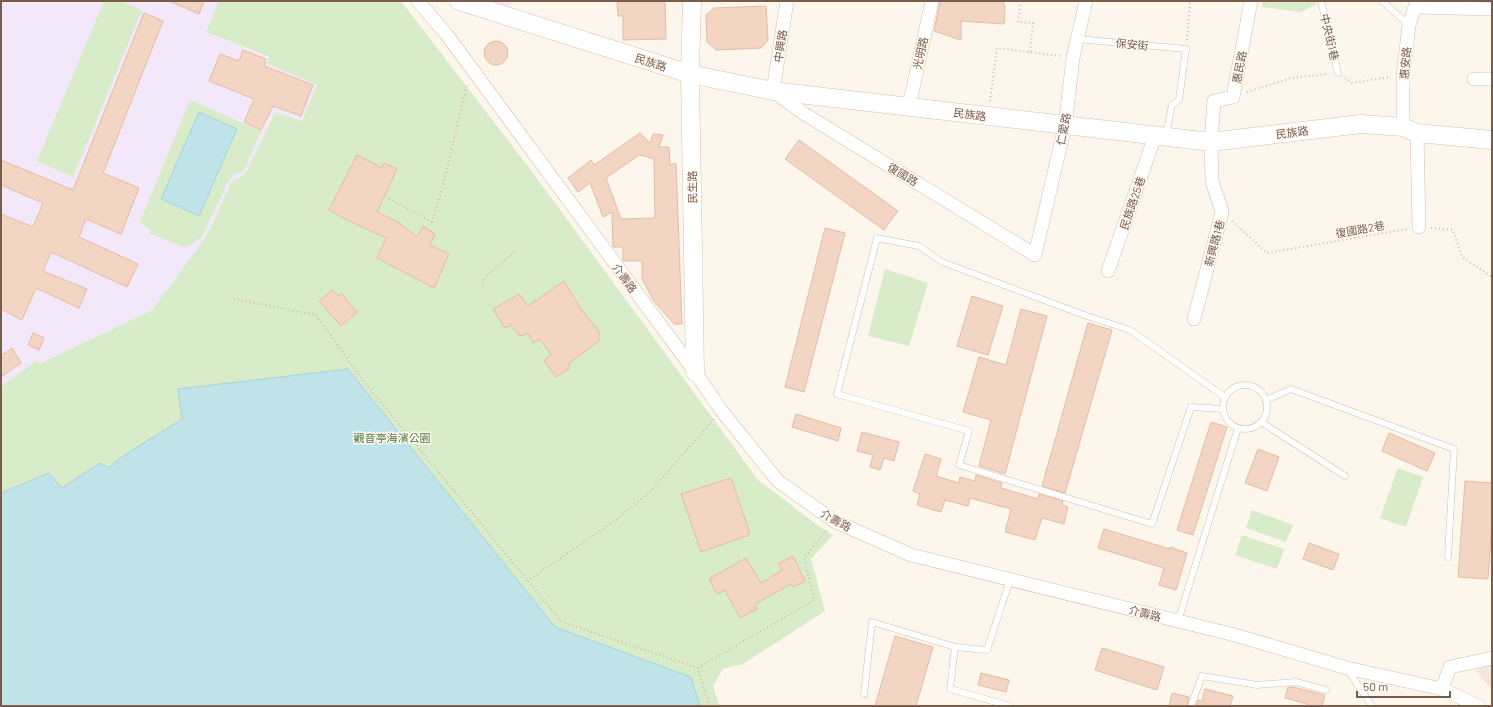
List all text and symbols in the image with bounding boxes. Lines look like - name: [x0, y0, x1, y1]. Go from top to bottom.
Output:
- street label: 中央街1巷: [1318, 12, 1342, 62]
- street label: 中興路: [771, 29, 789, 63]
- street label: 光明路: [910, 35, 930, 71]
- street label: 保安街: [1115, 36, 1149, 52]
- street label: 惠安路: [1397, 46, 1413, 80]
- street label: 惠民路: [1229, 50, 1249, 84]
- street label: 民族路: [633, 51, 669, 73]
- street label: 民族路: [953, 105, 987, 123]
- street label: 仁愛路: [1053, 112, 1073, 146]
- street label: 民族路: [1275, 124, 1309, 140]
- street label: 復國路: [886, 160, 920, 188]
- street label: 民生路: [685, 170, 699, 204]
- street label: 民族路25巷: [1117, 175, 1147, 231]
- street label: 新興路1巷: [1202, 218, 1226, 268]
- street label: 復國路2巷: [1334, 218, 1386, 240]
- street label: 介壽路: [610, 261, 640, 295]
- park label: 觀音亭海濱公園: [354, 431, 431, 444]
- street label: 介壽路: [818, 506, 854, 534]
- street label: 介壽路: [1127, 603, 1163, 623]
- scale bar: [1357, 673, 1450, 699]
- text: 50 m: [1363, 679, 1388, 693]

